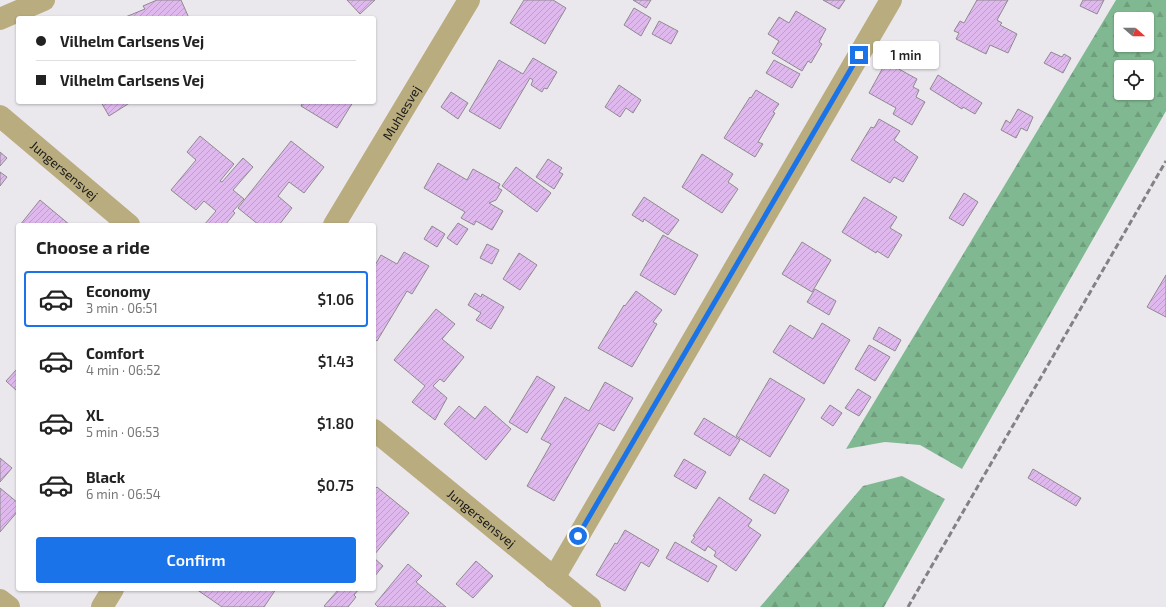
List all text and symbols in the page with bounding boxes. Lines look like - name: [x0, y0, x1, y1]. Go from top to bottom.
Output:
- north arrow: [1114, 12, 1154, 52]
- map controls: [1114, 12, 1154, 100]
- text: Vilhelm Carlsens Vej: [60, 32, 204, 50]
- callout: 1 min: [873, 41, 939, 69]
- route end: [850, 46, 868, 64]
- text: 1 min: [891, 47, 921, 63]
- button: locate: [1114, 60, 1154, 100]
- text: Vilhelm Carlsens Vej: [60, 71, 204, 89]
- street label: Muhlesvej: [379, 82, 424, 143]
- street label: Jungersensvej: [27, 137, 101, 203]
- text: Choose a ride: [36, 236, 150, 258]
- icon: car: [38, 281, 74, 317]
- text: Economy: [86, 282, 151, 300]
- text: $1.06: [318, 290, 354, 308]
- text: 3 min · 06:51: [86, 300, 158, 316]
- icon: car: [38, 343, 74, 379]
- text: Comfort: [86, 344, 144, 362]
- text: $1.43: [318, 352, 354, 370]
- text: 4 min · 06:52: [86, 362, 161, 378]
- icon: car: [38, 405, 74, 441]
- text: XL: [86, 406, 104, 424]
- text: $1.80: [317, 414, 354, 432]
- text: 5 min · 06:53: [86, 424, 159, 440]
- icon: car: [38, 467, 74, 503]
- text: Black: [86, 468, 125, 486]
- text: $0.75: [317, 476, 354, 494]
- street label: Jungersensvej: [444, 485, 519, 551]
- text: 6 min · 06:54: [86, 486, 161, 502]
- route start: [569, 527, 587, 545]
- button: Confirm: [36, 537, 356, 583]

